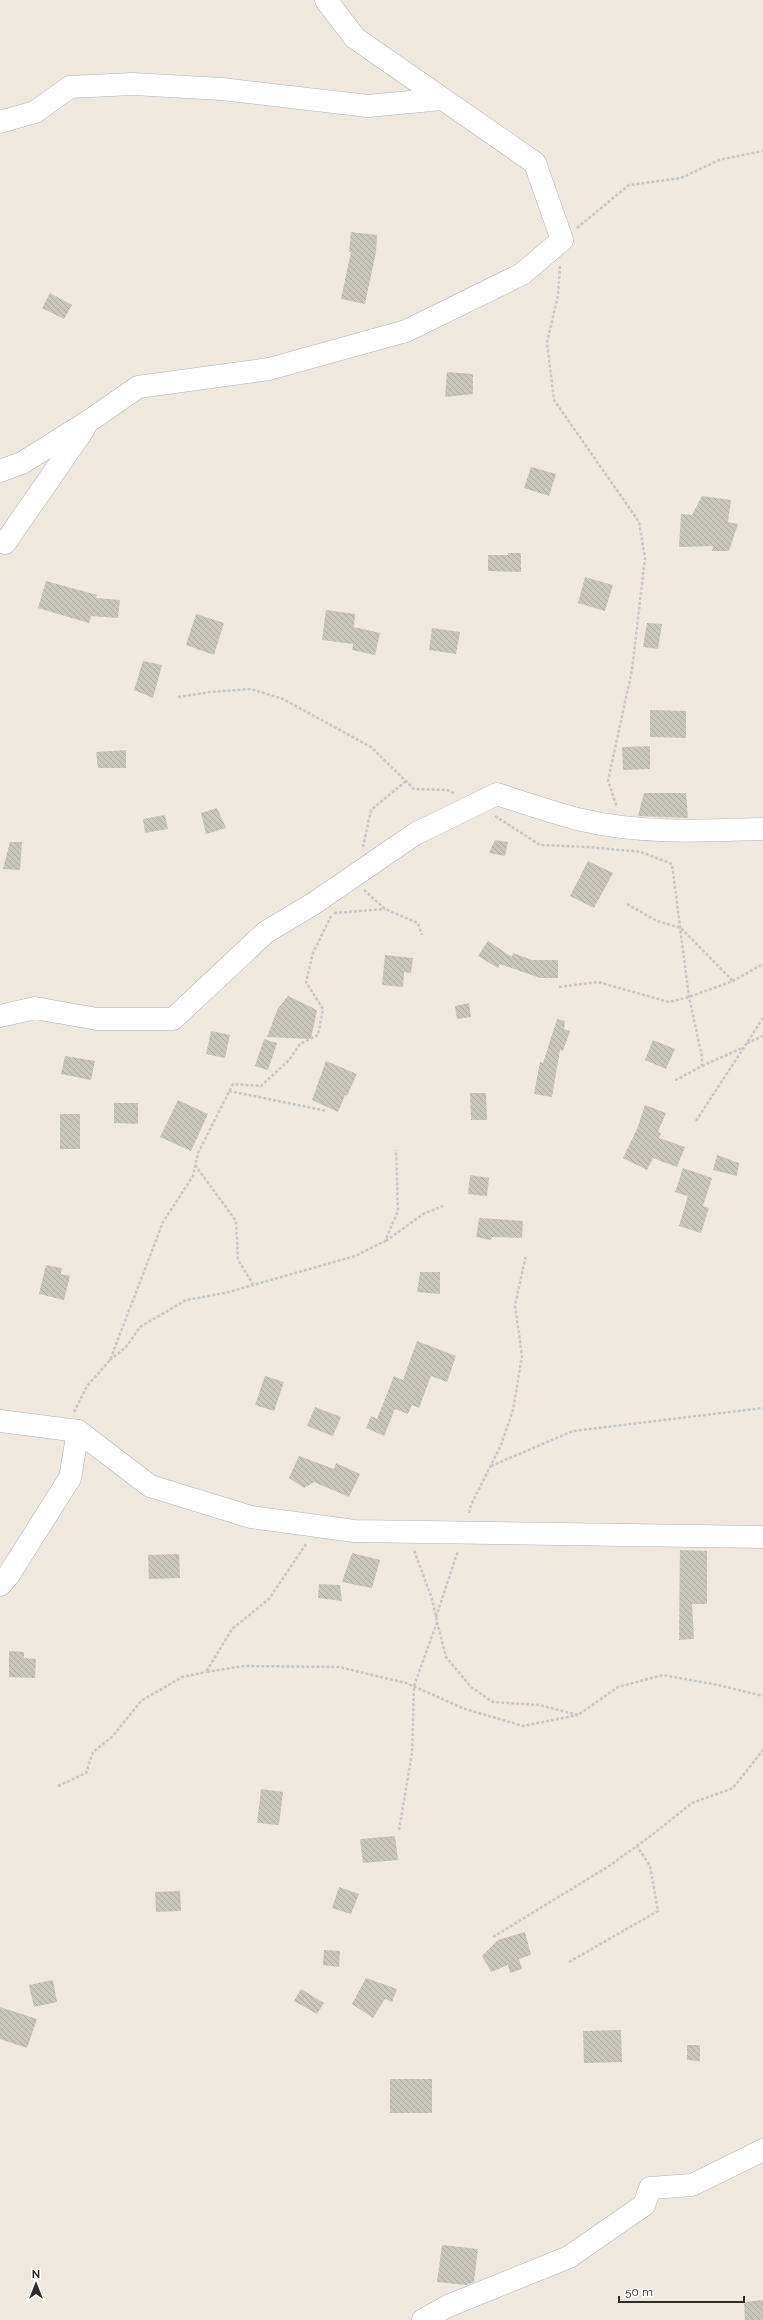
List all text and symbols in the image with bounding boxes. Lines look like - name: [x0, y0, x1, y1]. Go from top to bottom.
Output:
- north arrow: [16, 2264, 56, 2304]
- text: N: [32, 2268, 40, 2281]
- scale bar: [619, 2278, 744, 2304]
- text: 50 m: [625, 2285, 653, 2299]

